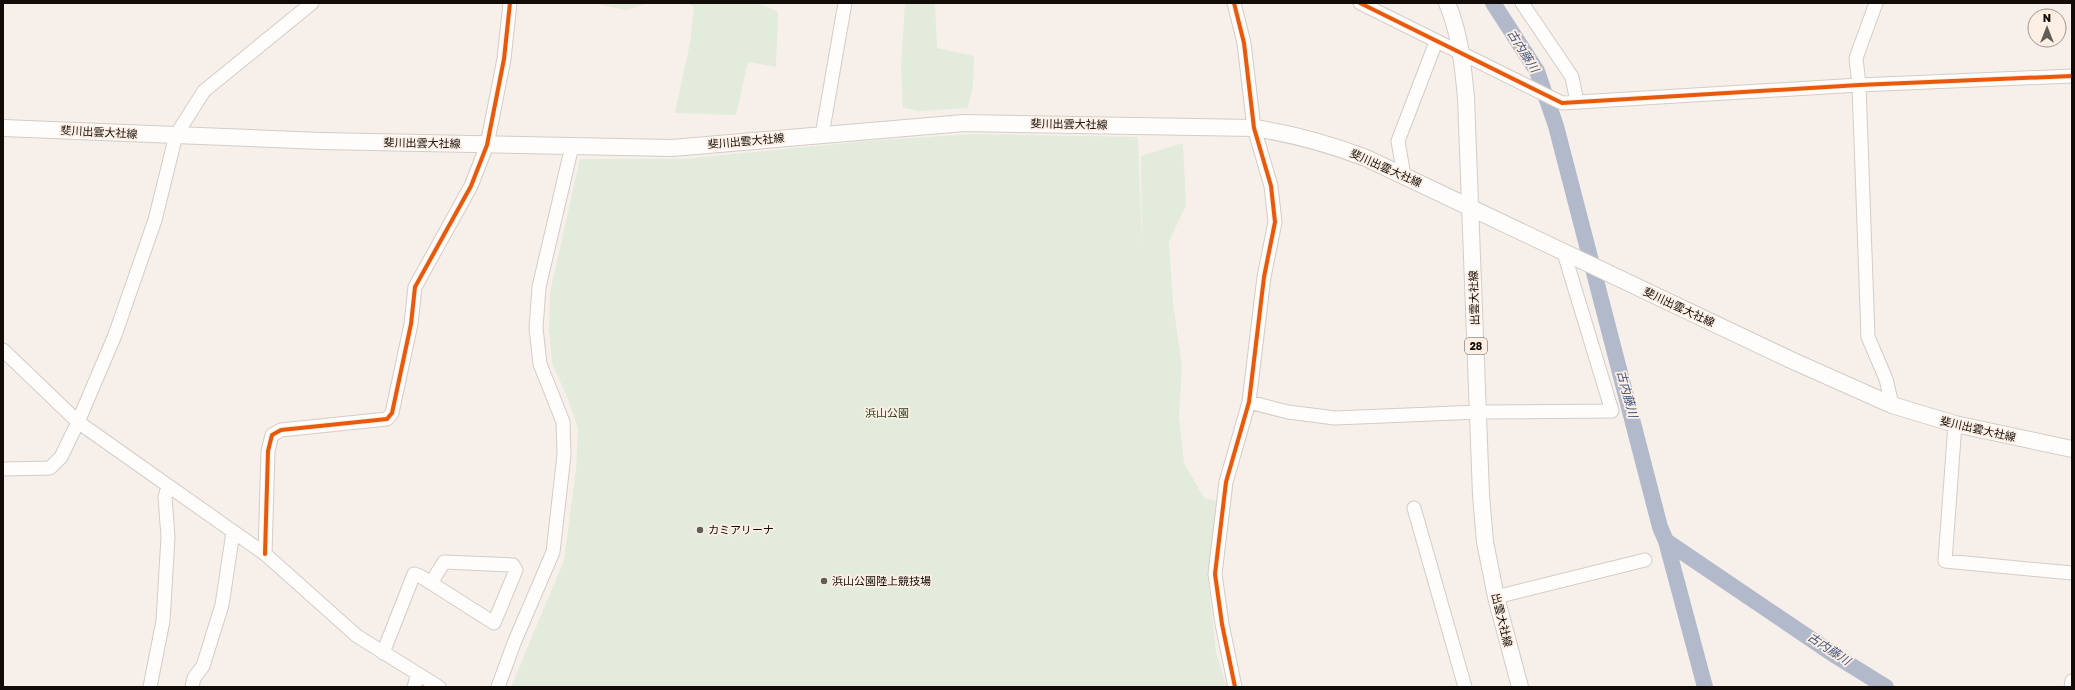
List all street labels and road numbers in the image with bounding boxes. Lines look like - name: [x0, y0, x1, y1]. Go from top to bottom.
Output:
- street label: 斐川出雲大社線: [1030, 116, 1108, 131]
- street label: 斐川出雲大社線: [60, 123, 138, 140]
- street label: 斐川出雲大社線: [707, 131, 785, 150]
- street label: 斐川出雲大社線: [383, 135, 461, 150]
- street label: 斐川出雲大社線: [1348, 146, 1424, 189]
- street label: 出雲大社線: [1466, 270, 1481, 326]
- street label: 斐川出雲大社線: [1642, 284, 1717, 329]
- road number: 28: [1465, 338, 1487, 354]
- street label: 斐川出雲大社線: [1939, 414, 2017, 444]
- street label: 出雲大社線: [1490, 592, 1515, 648]

